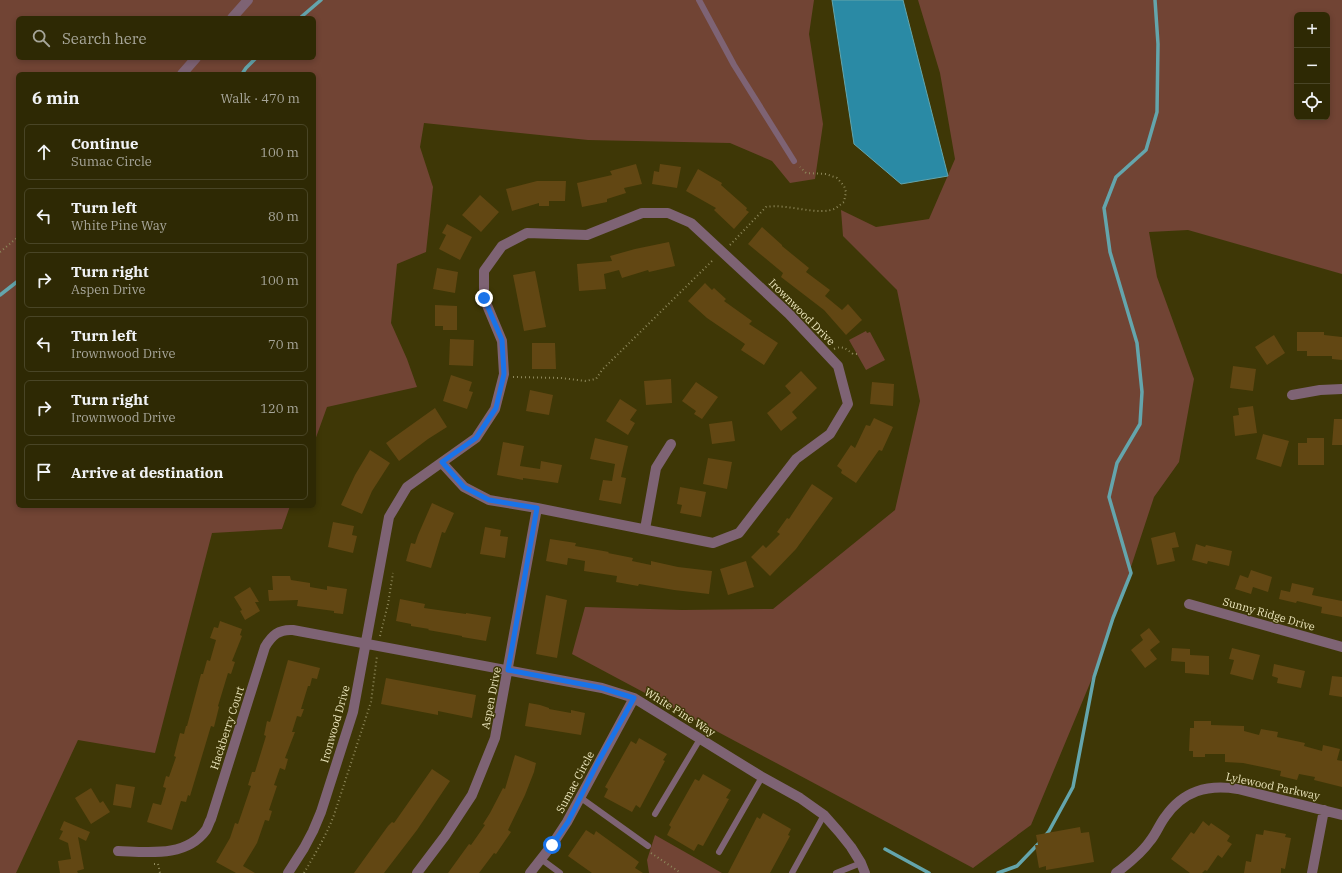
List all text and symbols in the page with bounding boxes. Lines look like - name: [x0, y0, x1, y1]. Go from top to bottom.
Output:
- map controls: [1294, 12, 1330, 120]
- button: +: [1294, 12, 1330, 48]
- search box: [16, 16, 316, 60]
- icon: search: [30, 27, 52, 49]
- text: Search here: [62, 29, 147, 48]
- button: −: [1294, 48, 1330, 84]
- button: locate: [1294, 84, 1330, 120]
- text: 6 min: [32, 87, 80, 109]
- text: Walk · 470 m: [221, 90, 300, 107]
- text: Continue: [71, 134, 138, 153]
- icon: ahead: [33, 141, 55, 163]
- text: 100 m: [260, 144, 299, 161]
- text: Sumac Circle: [71, 153, 152, 170]
- text: Turn left: [71, 198, 137, 217]
- icon: left: [33, 205, 55, 227]
- text: 80 m: [268, 208, 299, 225]
- text: White Pine Way: [71, 217, 167, 234]
- text: Turn right: [71, 262, 149, 281]
- icon: right: [33, 269, 55, 291]
- text: 100 m: [260, 272, 299, 289]
- street label: Irownwood Drive: [766, 276, 838, 348]
- text: Aspen Drive: [71, 281, 145, 298]
- route end: [475, 289, 493, 307]
- text: Turn left: [71, 326, 137, 345]
- icon: left: [33, 333, 55, 355]
- text: 70 m: [268, 336, 299, 353]
- text: Irownwood Drive: [71, 345, 175, 362]
- text: Turn right: [71, 390, 149, 409]
- icon: right: [33, 397, 55, 419]
- text: 120 m: [260, 400, 299, 417]
- text: Irownwood Drive: [71, 409, 175, 426]
- icon: arrive: [33, 461, 55, 483]
- text: Arrive at destination: [71, 463, 223, 482]
- street label: Sunny Ridge Drive: [1221, 594, 1317, 634]
- street label: Aspen Drive: [478, 666, 504, 730]
- street label: Hackberry Court: [207, 684, 247, 771]
- street label: Ironwood Drive: [317, 684, 353, 764]
- street label: White Pine Way: [642, 685, 718, 739]
- street label: Sumac Circle: [553, 748, 597, 815]
- street label: Lylewood Parkway: [1225, 769, 1321, 803]
- route start: [543, 836, 561, 854]

